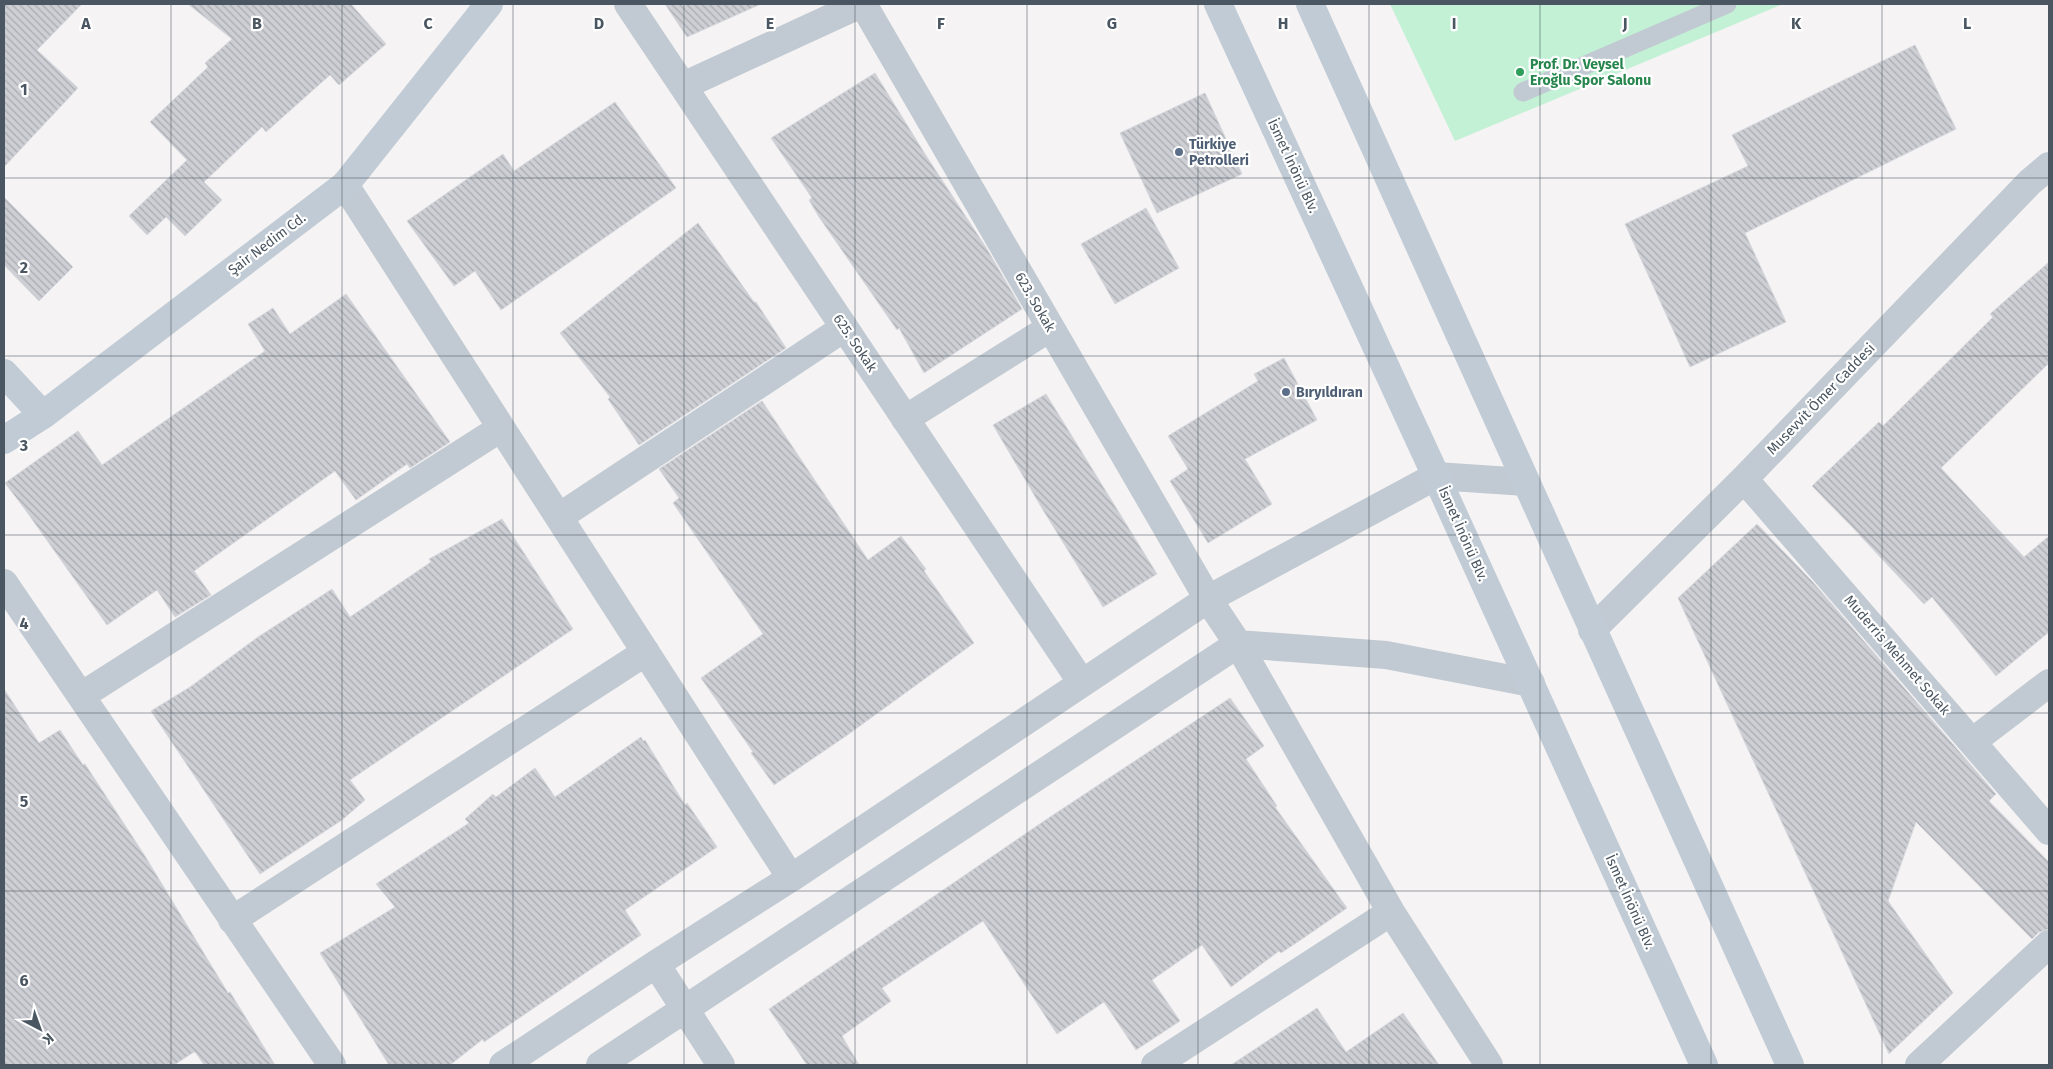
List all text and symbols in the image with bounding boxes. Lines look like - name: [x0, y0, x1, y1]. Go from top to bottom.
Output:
- text: A: [80, 14, 91, 33]
- text: B: [252, 14, 262, 33]
- text: C: [423, 14, 433, 33]
- text: D: [594, 14, 604, 33]
- text: E: [766, 14, 774, 33]
- text: F: [937, 14, 945, 33]
- text: G: [1107, 14, 1117, 33]
- text: H: [1278, 14, 1288, 33]
- text: I: [1452, 14, 1456, 33]
- text: J: [1621, 14, 1628, 33]
- text: K: [1791, 14, 1802, 33]
- text: L: [1963, 14, 1971, 33]
- place label: Prof. Dr. Veysel Eroğlu Spor Salonu: [1530, 56, 1651, 89]
- marker: Prof. Dr. Veysel Eroğlu Spor Salonu: [1514, 66, 1526, 78]
- text: 1: [20, 80, 28, 99]
- street label: İsmet İnönü Blv.: [1264, 116, 1323, 216]
- place label: Türkiye Petrolleri: [1189, 136, 1249, 169]
- marker: Türkiye Petrolleri: [1173, 146, 1185, 158]
- street label: Şair Nedim Cd.: [225, 209, 309, 279]
- text: 2: [20, 258, 28, 277]
- street label: 623. Sokak: [1011, 269, 1059, 335]
- street label: 625. Sokak: [830, 311, 881, 376]
- street label: Musevvit Ömer Caddesi: [1763, 339, 1879, 458]
- place label: Bıryıldıran: [1296, 384, 1363, 401]
- marker: Bıryıldıran: [1280, 386, 1292, 398]
- text: 3: [19, 436, 28, 455]
- street label: İsmet İnönü Blv.: [1435, 484, 1492, 584]
- street label: Muderris Mehmet Sokak: [1840, 592, 1954, 719]
- text: 4: [19, 614, 29, 633]
- text: 5: [20, 792, 29, 811]
- street label: İsmet İnönü Blv.: [1602, 852, 1659, 952]
- text: 6: [19, 971, 29, 990]
- north arrow: [15, 1004, 65, 1054]
- text: K: [38, 1029, 57, 1048]

